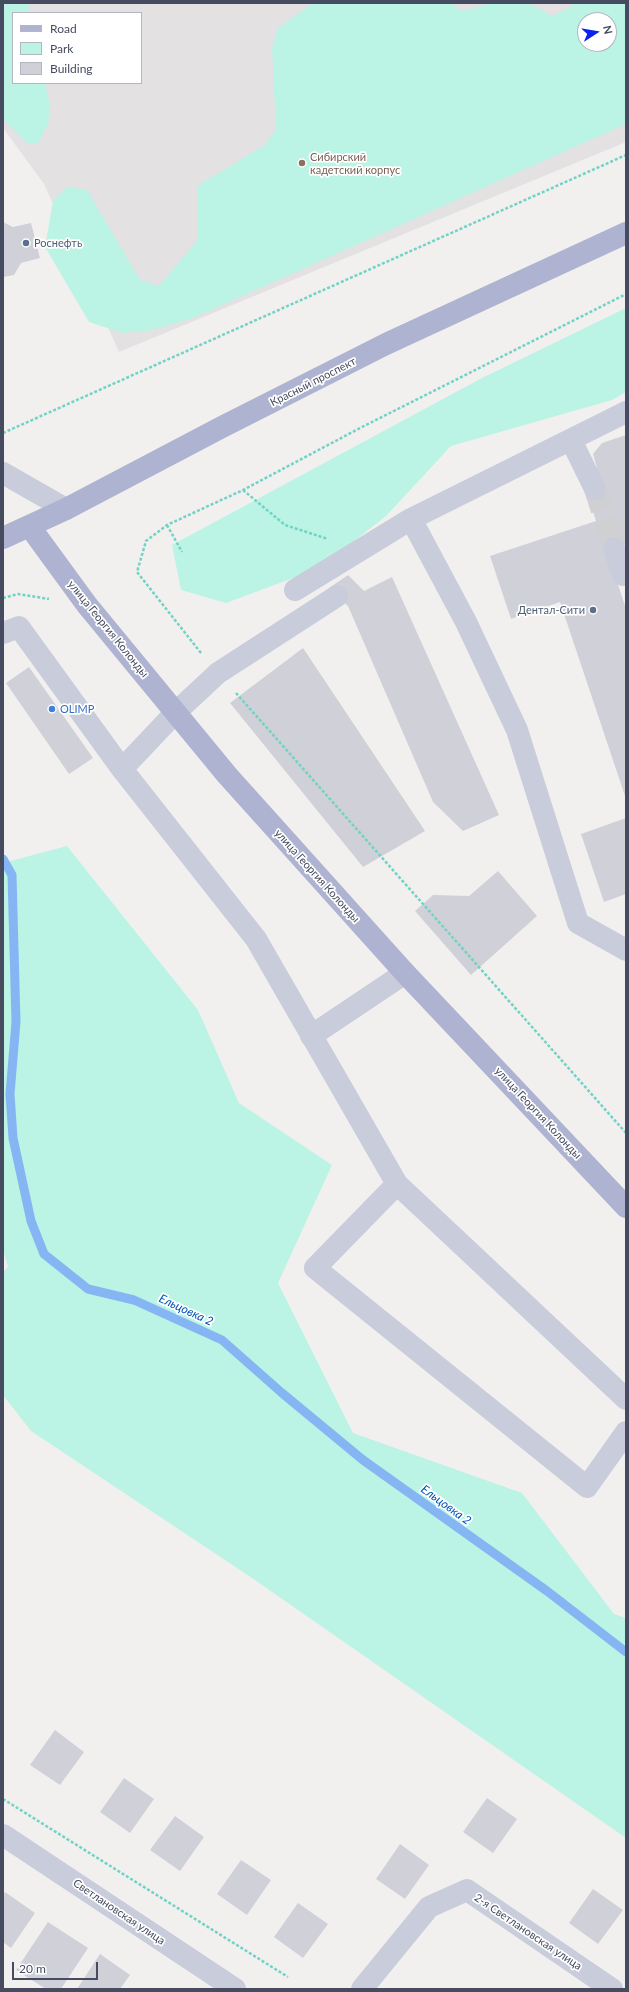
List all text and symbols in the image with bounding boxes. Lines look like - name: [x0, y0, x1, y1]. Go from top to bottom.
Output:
- legend: [12, 12, 142, 84]
- north arrow: [577, 12, 617, 52]
- text: Road: [50, 21, 77, 36]
- text: N: [601, 24, 615, 35]
- text: Park: [50, 41, 73, 56]
- text: Building: [50, 61, 93, 76]
- place label: Сибирский кадетский корпус: [310, 150, 400, 176]
- marker: Сибирский кадетский корпус: [297, 158, 307, 168]
- place label: Роснефть: [34, 236, 82, 250]
- marker: Роснефть: [21, 238, 31, 248]
- street label: Красный проспект: [268, 355, 358, 409]
- street label: улица Георгия Колонды: [65, 578, 151, 680]
- place label: Дентал-Сити: [518, 603, 585, 617]
- marker: Дентал-Сити: [588, 605, 598, 615]
- place label: OLIMP: [60, 702, 94, 716]
- marker: OLIMP: [47, 704, 57, 714]
- street label: улица Георгия Колонды: [272, 827, 362, 925]
- street label: улица Георгия Колонды: [492, 1064, 584, 1162]
- water label: Ельцовка 2: [156, 1291, 216, 1329]
- water label: Ельцовка 2: [418, 1482, 474, 1528]
- street label: Светлановская улица: [71, 1876, 167, 1948]
- street label: 2-я Светлановская улица: [472, 1891, 584, 1973]
- scale bar: [14, 1954, 100, 1980]
- text: 20 m: [19, 1961, 46, 1976]

